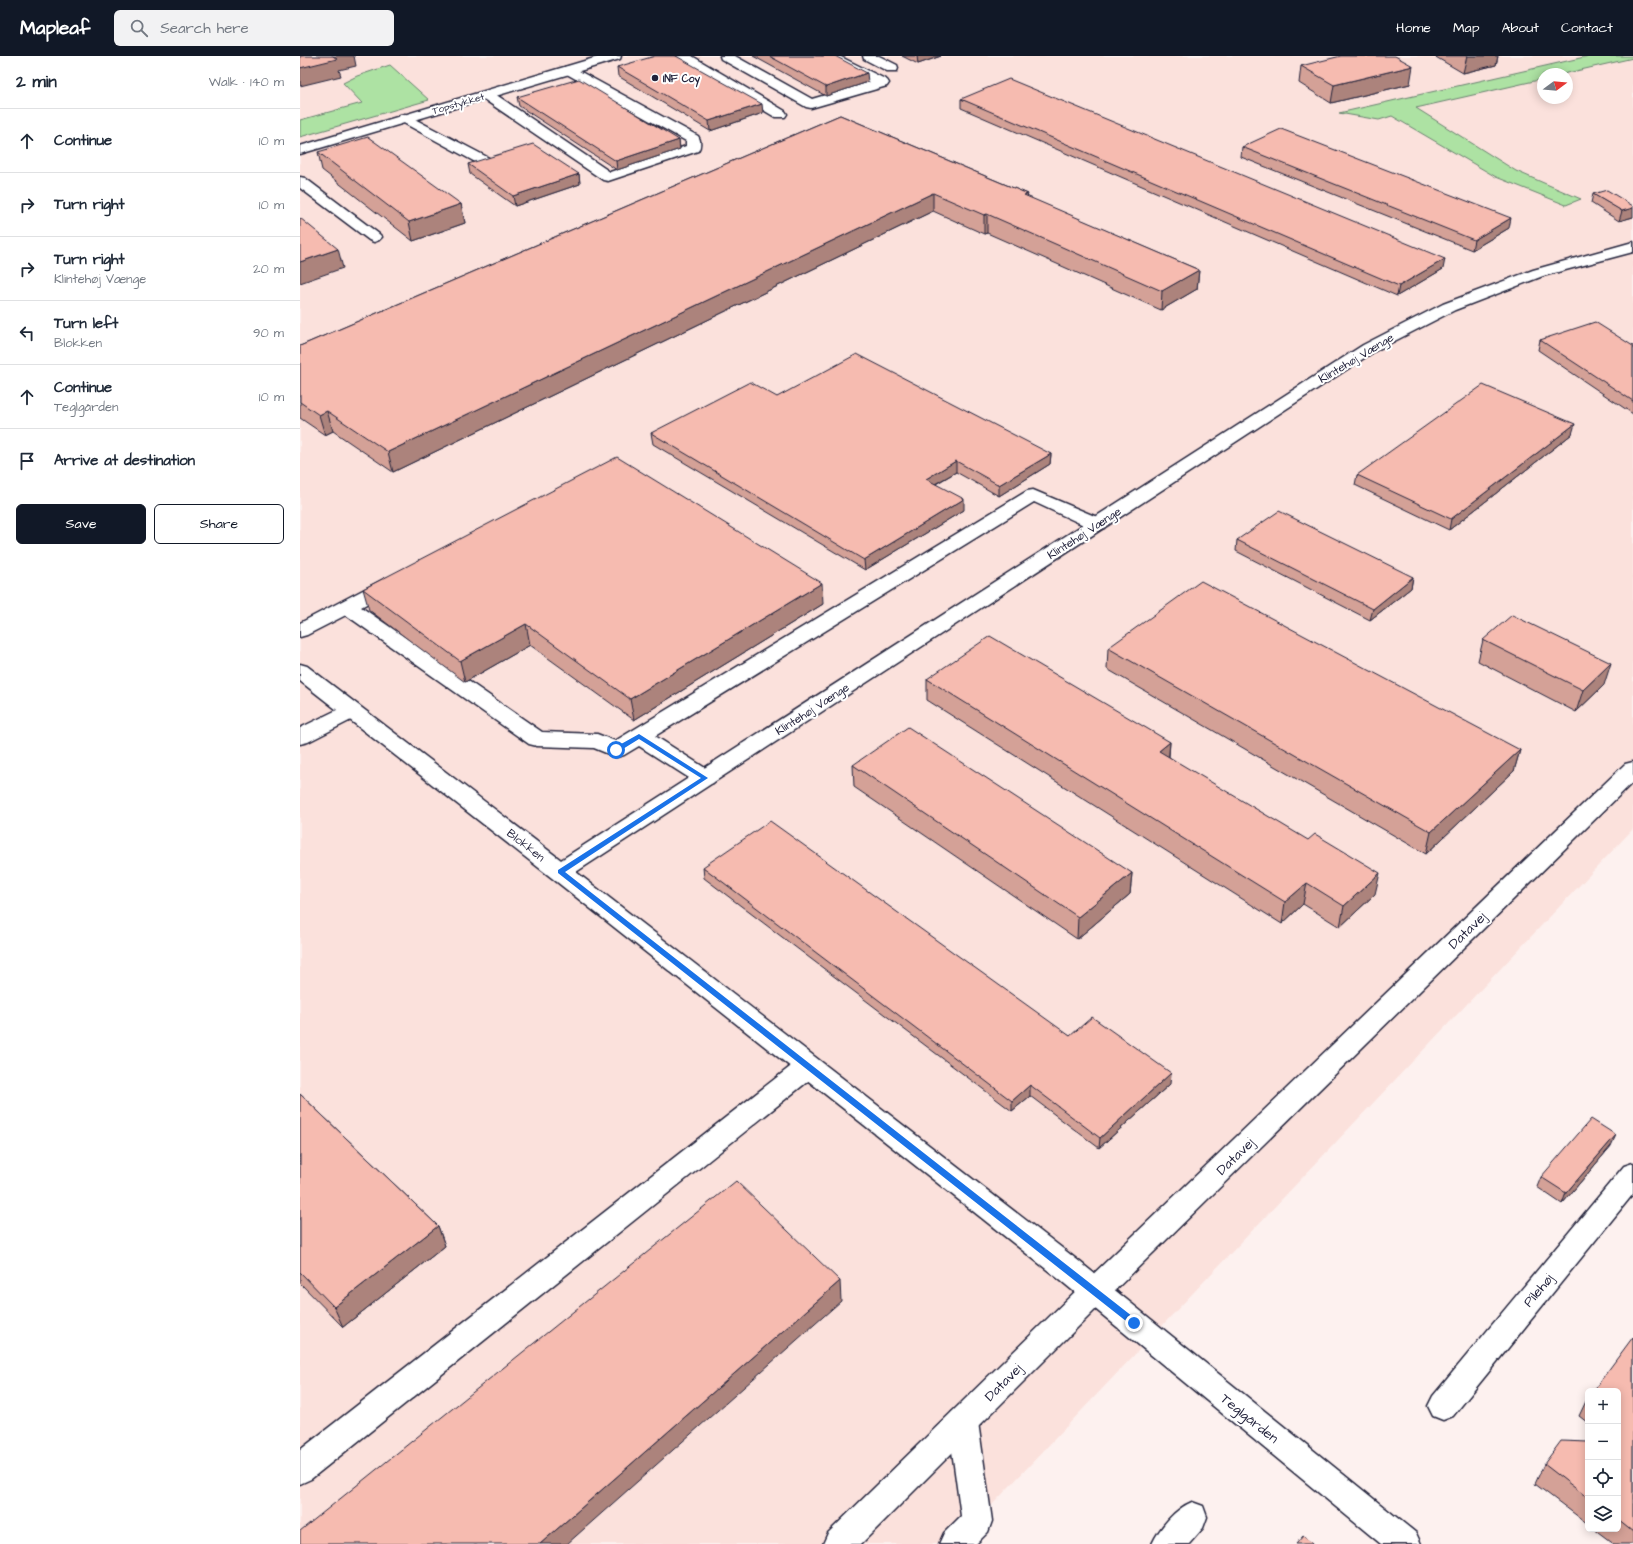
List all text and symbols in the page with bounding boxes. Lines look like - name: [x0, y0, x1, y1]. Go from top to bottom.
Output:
- search box: [114, 10, 394, 46]
- text: Mapleaf: [20, 15, 90, 42]
- icon: search: [128, 17, 150, 39]
- text: Search here: [160, 18, 249, 39]
- text: Home: [1396, 18, 1431, 38]
- text: Map: [1453, 18, 1479, 38]
- text: About: [1501, 18, 1539, 38]
- text: Contact: [1561, 18, 1613, 38]
- north arrow: [1537, 68, 1573, 104]
- text: 2 min: [16, 70, 57, 94]
- place label: INF Coy: [663, 72, 700, 88]
- text: Walk · 140 m: [209, 73, 284, 91]
- marker: INF Coy: [650, 73, 660, 83]
- street label: Topstykket: [431, 90, 486, 119]
- icon: ahead: [16, 130, 38, 152]
- text: Continue: [54, 130, 112, 151]
- text: 10 m: [259, 132, 284, 150]
- icon: right: [16, 194, 38, 216]
- text: Turn right: [54, 194, 125, 215]
- text: 10 m: [259, 196, 284, 214]
- text: Turn right: [54, 249, 125, 270]
- icon: right: [16, 258, 38, 280]
- text: 20 m: [253, 260, 284, 278]
- text: Klintehøj Vænge: [54, 270, 146, 288]
- text: Turn left: [54, 313, 118, 334]
- icon: left: [16, 322, 38, 344]
- text: 90 m: [253, 324, 284, 342]
- street label: Klintehøj Vænge: [1315, 329, 1398, 389]
- text: Blokken: [54, 334, 102, 352]
- text: Continue: [54, 377, 112, 398]
- icon: ahead: [16, 386, 38, 408]
- text: 10 m: [259, 388, 284, 406]
- text: Teglgården: [54, 398, 119, 416]
- icon: arrive: [16, 450, 38, 472]
- text: Arrive at destination: [54, 450, 195, 471]
- street label: Klintehøj Vænge: [1044, 503, 1126, 565]
- button: Save: [16, 504, 146, 544]
- button: Share: [154, 504, 284, 544]
- street label: Klintehøj Vænge: [772, 679, 854, 741]
- route start: [607, 741, 625, 759]
- street label: Blokken: [503, 825, 548, 866]
- street label: Datavej: [1444, 907, 1492, 954]
- street label: Datavej: [1212, 1133, 1260, 1180]
- street label: Pilehøj: [1519, 1269, 1559, 1312]
- route end: [1125, 1314, 1143, 1332]
- street label: Datavej: [980, 1359, 1028, 1406]
- map controls: [1585, 1388, 1621, 1532]
- button: +: [1585, 1388, 1621, 1424]
- street label: Teglgården: [1216, 1389, 1283, 1448]
- button: −: [1585, 1424, 1621, 1460]
- button: locate: [1585, 1460, 1621, 1496]
- button: layers: [1585, 1496, 1621, 1532]

